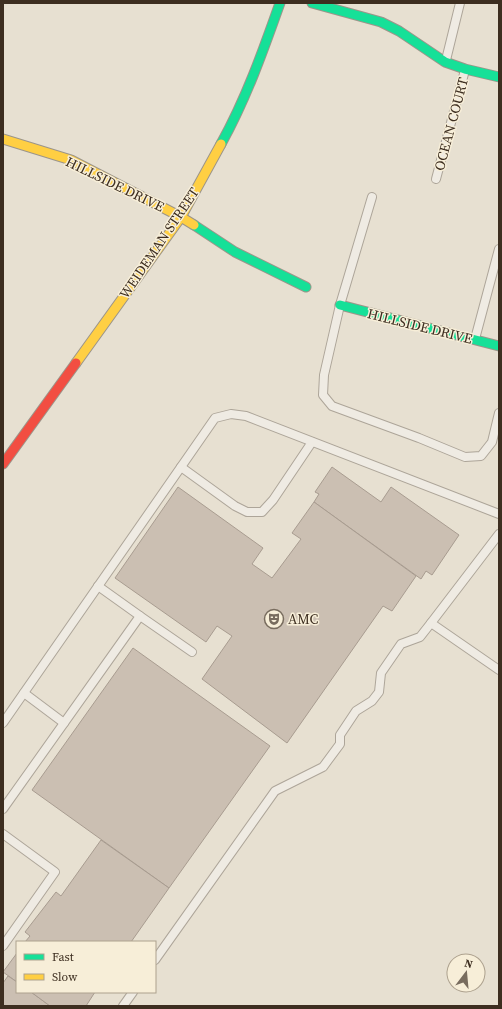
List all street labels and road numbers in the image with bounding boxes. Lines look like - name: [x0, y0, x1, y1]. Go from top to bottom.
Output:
- street label: OCEAN COURT: [429, 75, 473, 173]
- street label: HILLSIDE DRIVE: [62, 151, 168, 217]
- street label: WEIDEMAN STREET: [114, 183, 204, 303]
- street label: HILLSIDE DRIVE: [365, 303, 475, 349]

